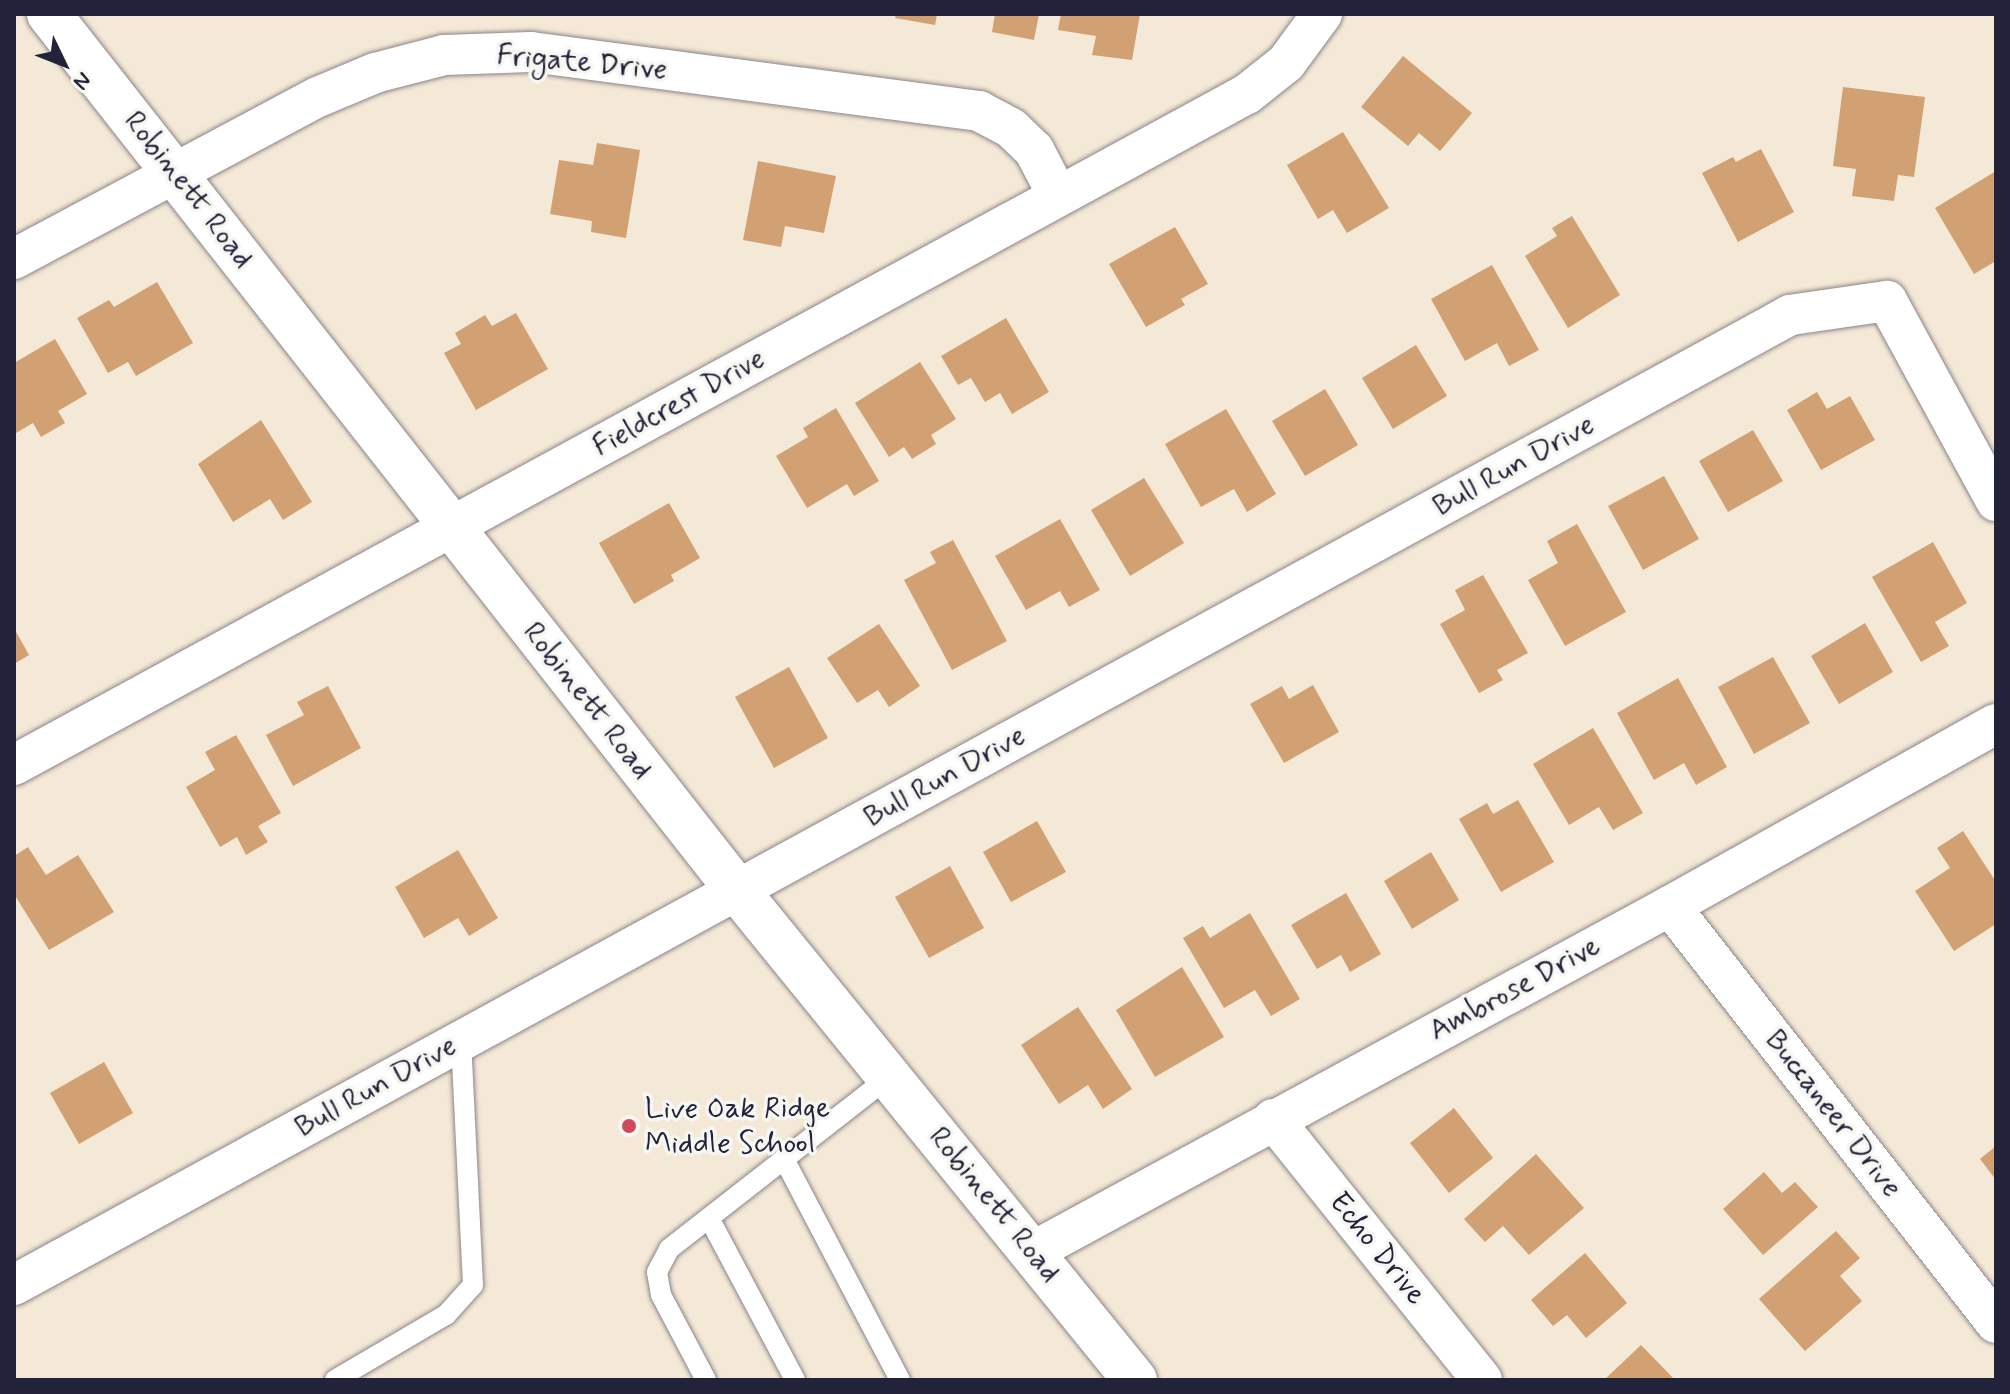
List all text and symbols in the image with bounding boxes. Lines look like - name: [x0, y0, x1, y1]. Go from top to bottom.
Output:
- north arrow: [24, 24, 104, 104]
- street label: Frigate Drive: [496, 38, 668, 88]
- text: N: [66, 65, 97, 95]
- street label: Robinett Road: [115, 104, 261, 276]
- street label: Fieldcrest Drive: [587, 341, 771, 465]
- street label: Bull Run Drive: [1428, 407, 1600, 525]
- street label: Robinett Road: [514, 615, 660, 787]
- street label: Bull Run Drive: [859, 718, 1031, 836]
- street label: Ambrose Drive: [1424, 929, 1606, 1049]
- street label: Buccaneer Drive: [1757, 1024, 1909, 1204]
- street label: Bull Run Drive: [290, 1028, 462, 1146]
- place label: Live Oak Ridge Middle School: [645, 1091, 833, 1162]
- marker: Live Oak Ridge Middle School: [620, 1117, 638, 1135]
- street label: Robinett Road: [920, 1120, 1068, 1290]
- street label: Echo Drive: [1321, 1186, 1433, 1312]

